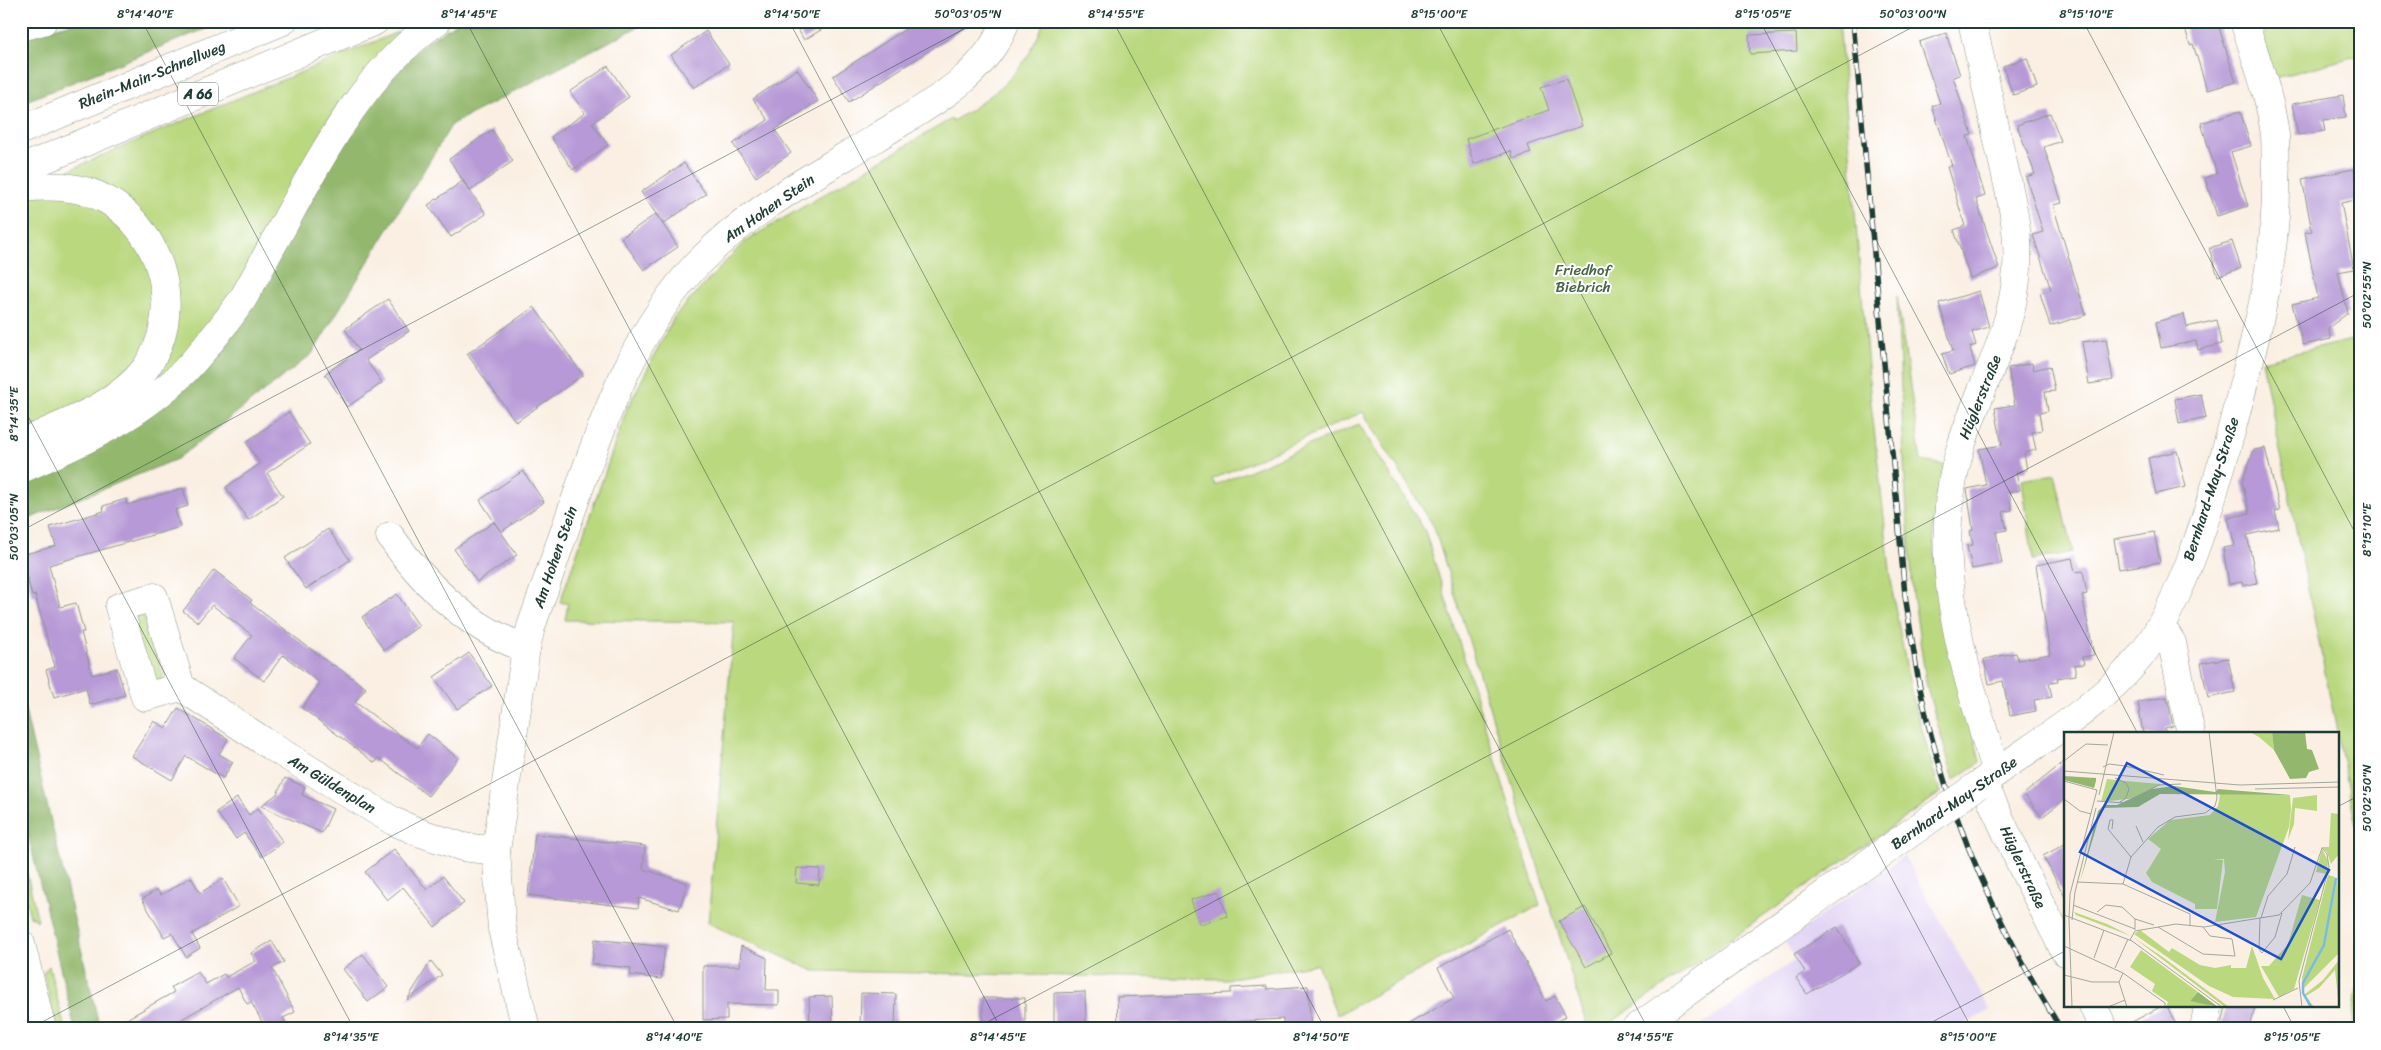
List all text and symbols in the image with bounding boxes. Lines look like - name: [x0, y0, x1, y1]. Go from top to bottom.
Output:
- text: 8°14'40"E: [117, 3, 174, 25]
- text: 8°14'45"E: [441, 3, 498, 25]
- text: 8°14'50"E: [764, 3, 821, 25]
- text: 50°03'05"N: [935, 3, 1002, 25]
- text: 8°14'55"E: [1088, 3, 1145, 25]
- text: 8°15'00"E: [1411, 3, 1468, 25]
- text: 8°15'05"E: [1735, 3, 1792, 25]
- text: 50°03'00"N: [1879, 3, 1947, 25]
- text: 8°15'10"E: [2059, 3, 2114, 25]
- street label: Rhein-Main-Schnellweg: [74, 33, 230, 116]
- road number: A 66: [178, 82, 218, 106]
- street label: Am Hohen Stein: [717, 167, 820, 250]
- park label: Friedhof Biebrich: [1555, 257, 1613, 300]
- text: 50°02'55"N: [2356, 261, 2378, 329]
- street label: Hüglerstraße: [1951, 351, 2009, 443]
- text: 8°14'35"E: [3, 385, 25, 442]
- street label: Bernhard-May-Straße: [2175, 413, 2247, 564]
- text: 50°03'05"N: [3, 493, 25, 560]
- street label: Am Hohen Stein: [525, 502, 585, 613]
- text: 8°15'10"E: [2356, 502, 2378, 557]
- inset map: [2064, 732, 2338, 1008]
- street label: Am Güldenplan: [282, 747, 381, 820]
- street label: Bernhard-May-Straße: [1885, 749, 2023, 857]
- text: 50°02'50"N: [2356, 764, 2378, 832]
- street label: Hüglerstraße: [1992, 821, 2054, 913]
- text: 8°14'35"E: [323, 1026, 380, 1048]
- text: 8°14'40"E: [646, 1026, 703, 1048]
- text: 8°14'45"E: [970, 1026, 1027, 1048]
- text: 8°14'50"E: [1293, 1026, 1350, 1048]
- text: 8°14'55"E: [1617, 1026, 1674, 1048]
- text: 8°15'00"E: [1940, 1026, 1997, 1048]
- text: 8°15'05"E: [2264, 1026, 2321, 1048]

